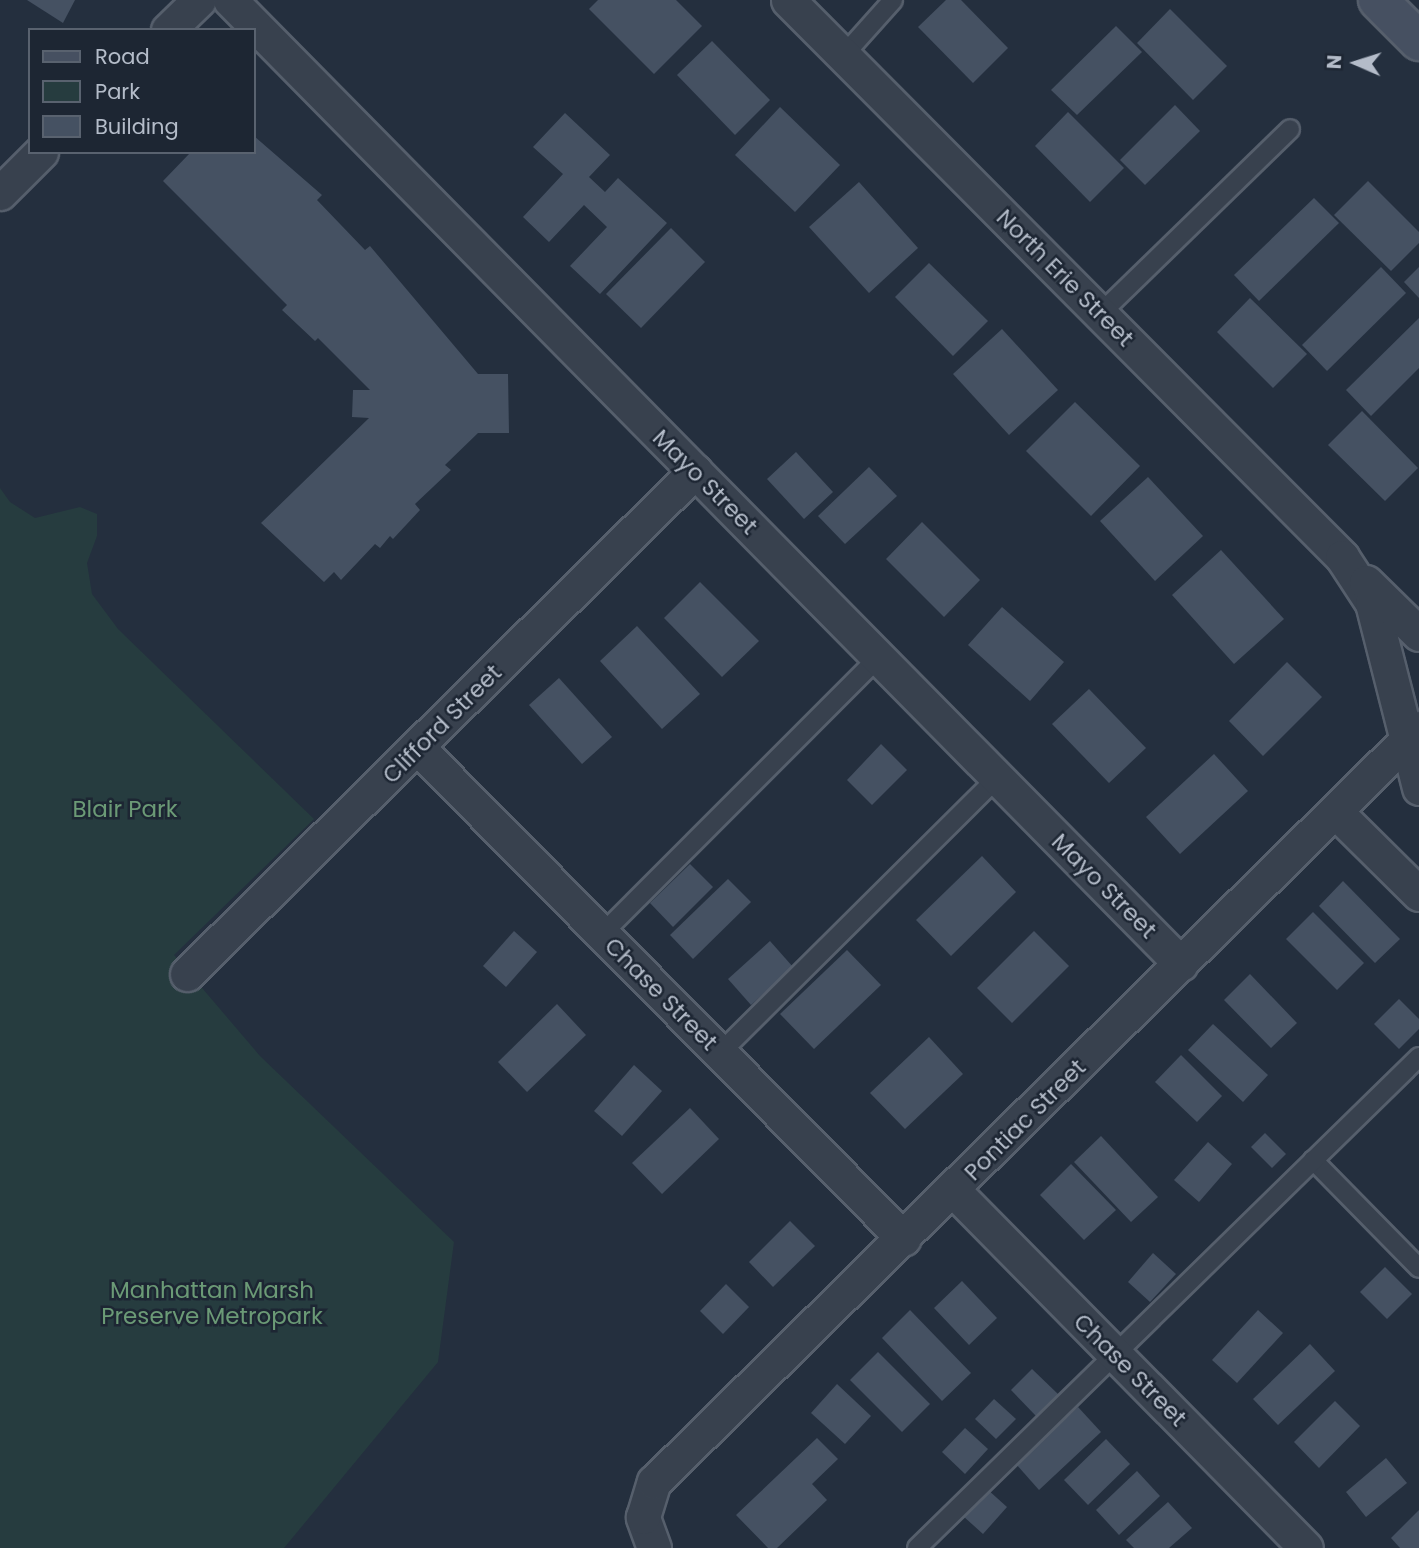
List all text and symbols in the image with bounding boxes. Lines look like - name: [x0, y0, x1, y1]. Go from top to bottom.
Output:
- legend: [28, 28, 256, 154]
- north arrow: [1321, 28, 1391, 98]
- text: Road: [95, 42, 150, 71]
- text: N: [1321, 54, 1348, 70]
- text: Park: [95, 77, 140, 106]
- text: Building: [95, 112, 179, 141]
- street label: North Erie Street: [991, 204, 1139, 352]
- street label: Mayo Street: [647, 424, 763, 540]
- street label: Clifford Street: [377, 659, 507, 789]
- park label: Blair Park: [73, 795, 177, 823]
- street label: Mayo Street: [1046, 828, 1162, 944]
- street label: Chase Street: [599, 932, 723, 1056]
- street label: Pontiac Street: [959, 1054, 1091, 1186]
- park label: Manhattan Marsh Preserve Metropark: [101, 1276, 323, 1330]
- street label: Chase Street: [1068, 1308, 1192, 1432]

